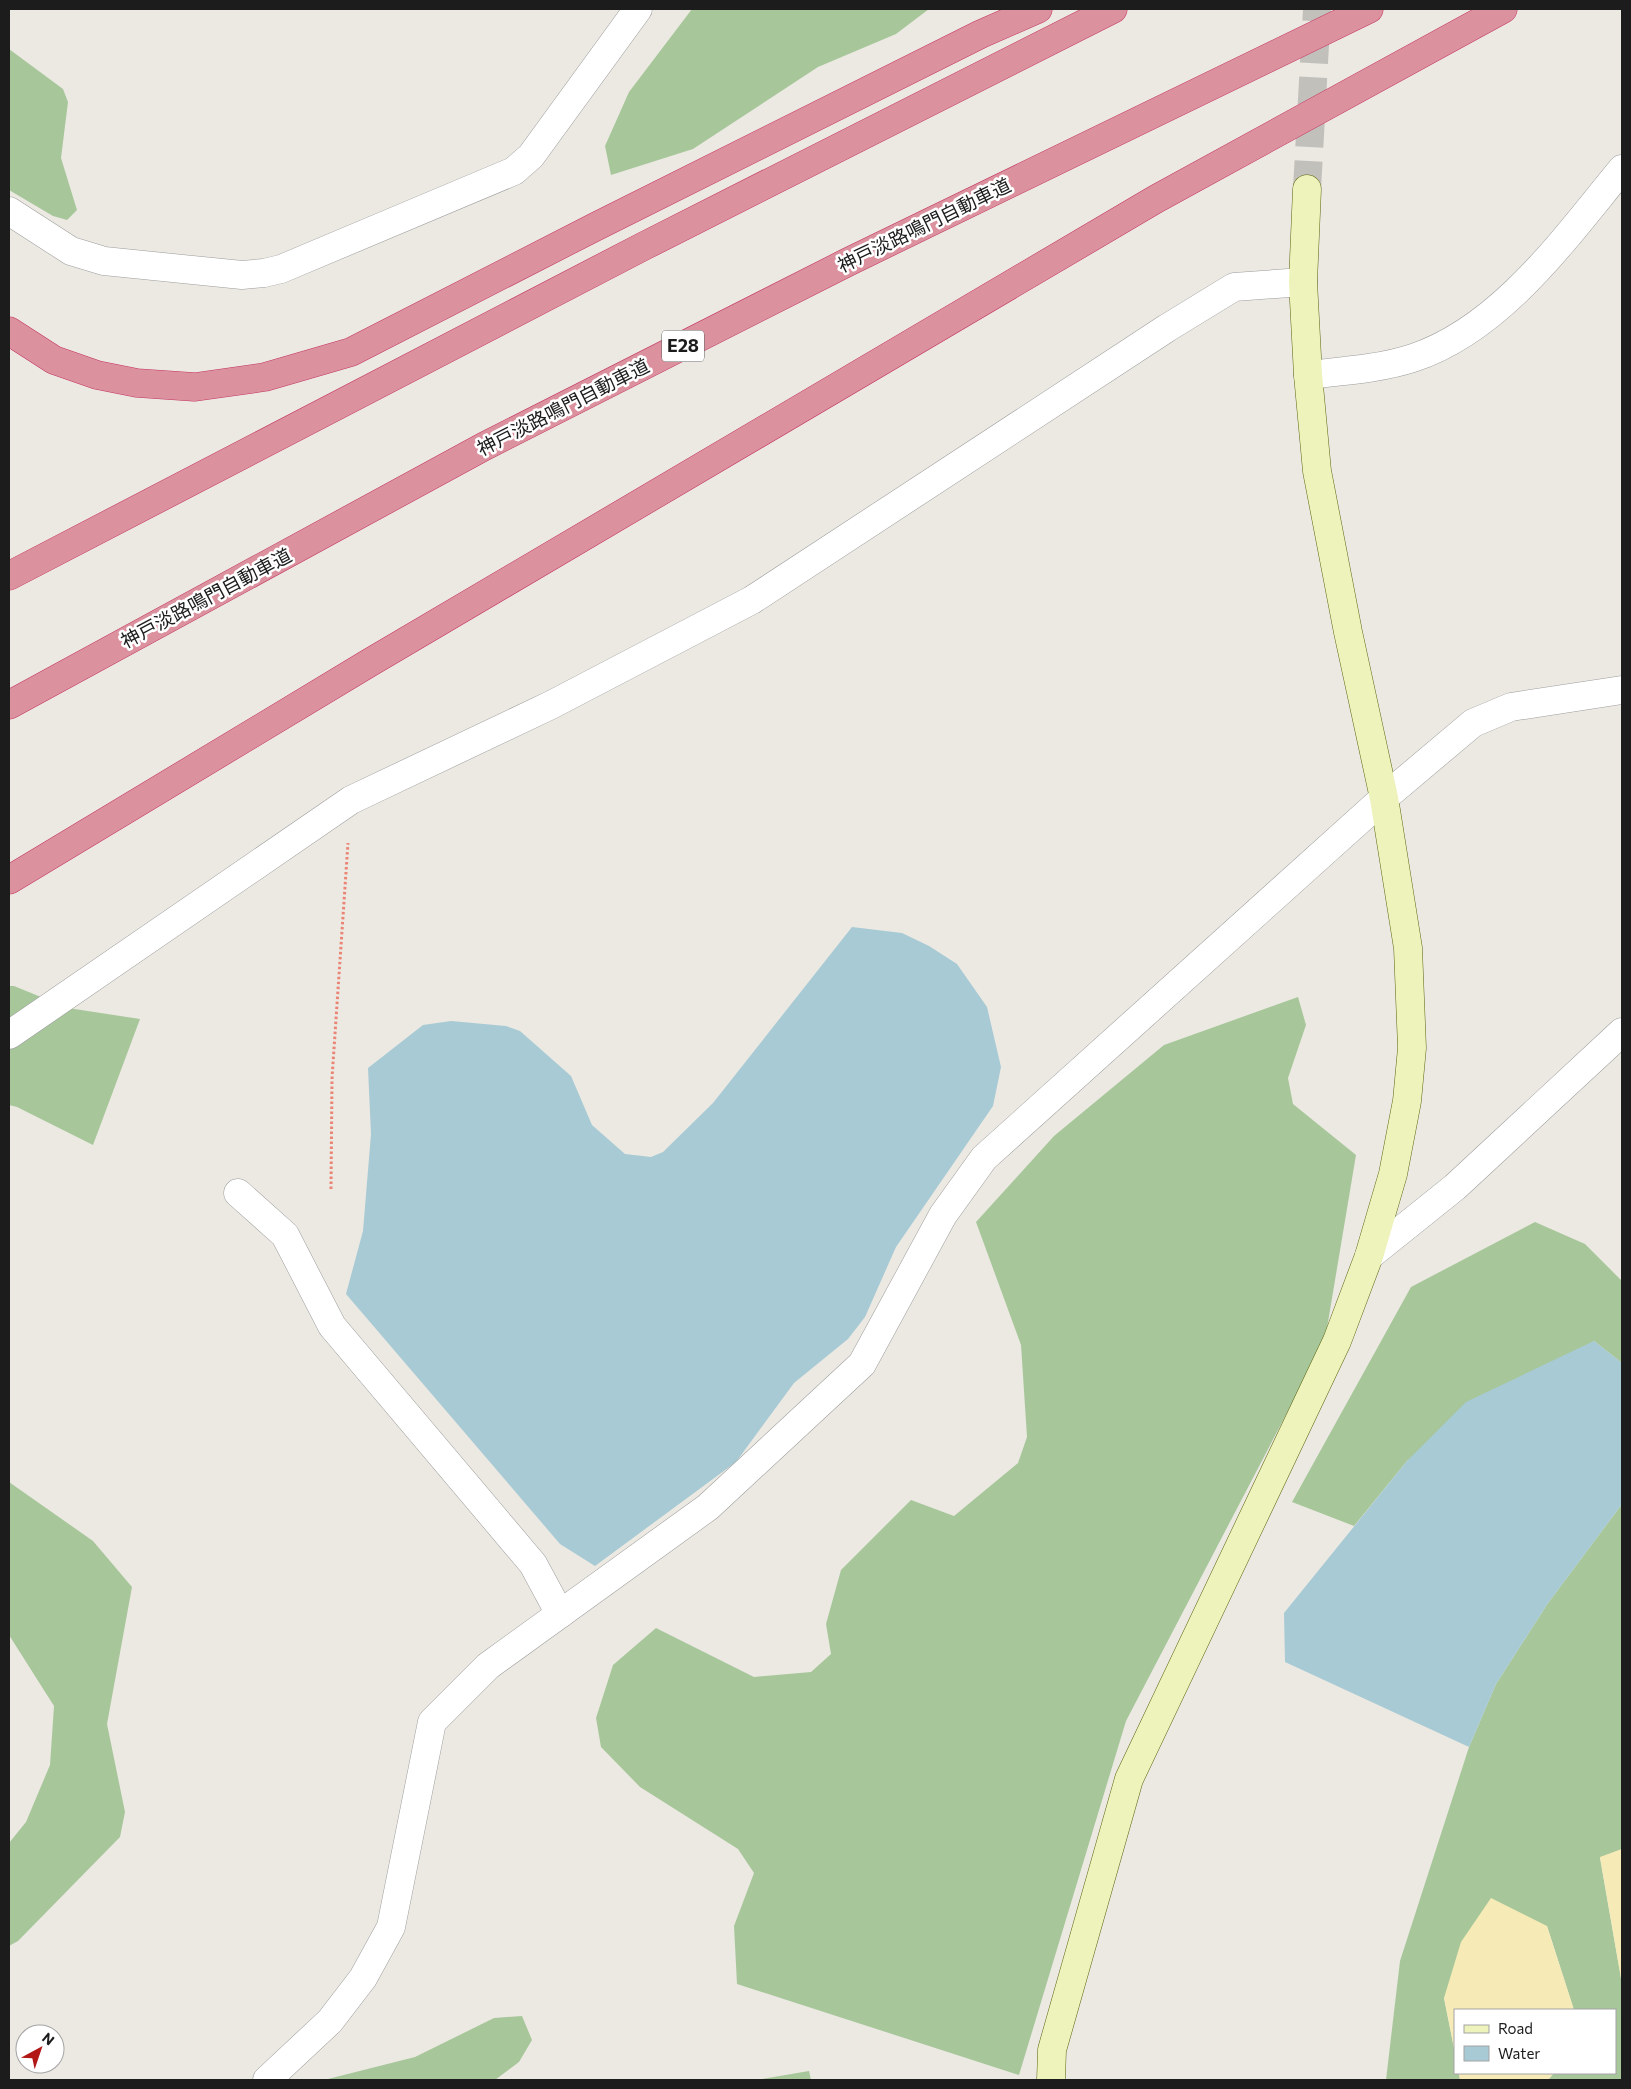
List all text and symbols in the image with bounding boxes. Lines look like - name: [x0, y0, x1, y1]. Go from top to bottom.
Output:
- street label: 神戸淡路鳴門自動車道: [833, 173, 1014, 277]
- road number: E28: [662, 331, 704, 362]
- street label: 神戸淡路鳴門自動車道: [473, 353, 653, 460]
- street label: 神戸淡路鳴門自動車道: [116, 543, 295, 652]
- legend: [1454, 2009, 1616, 2074]
- text: Road: [1498, 2019, 1533, 2037]
- north arrow: [15, 2024, 65, 2074]
- text: N: [39, 2029, 58, 2049]
- text: Water: [1498, 2044, 1540, 2062]

